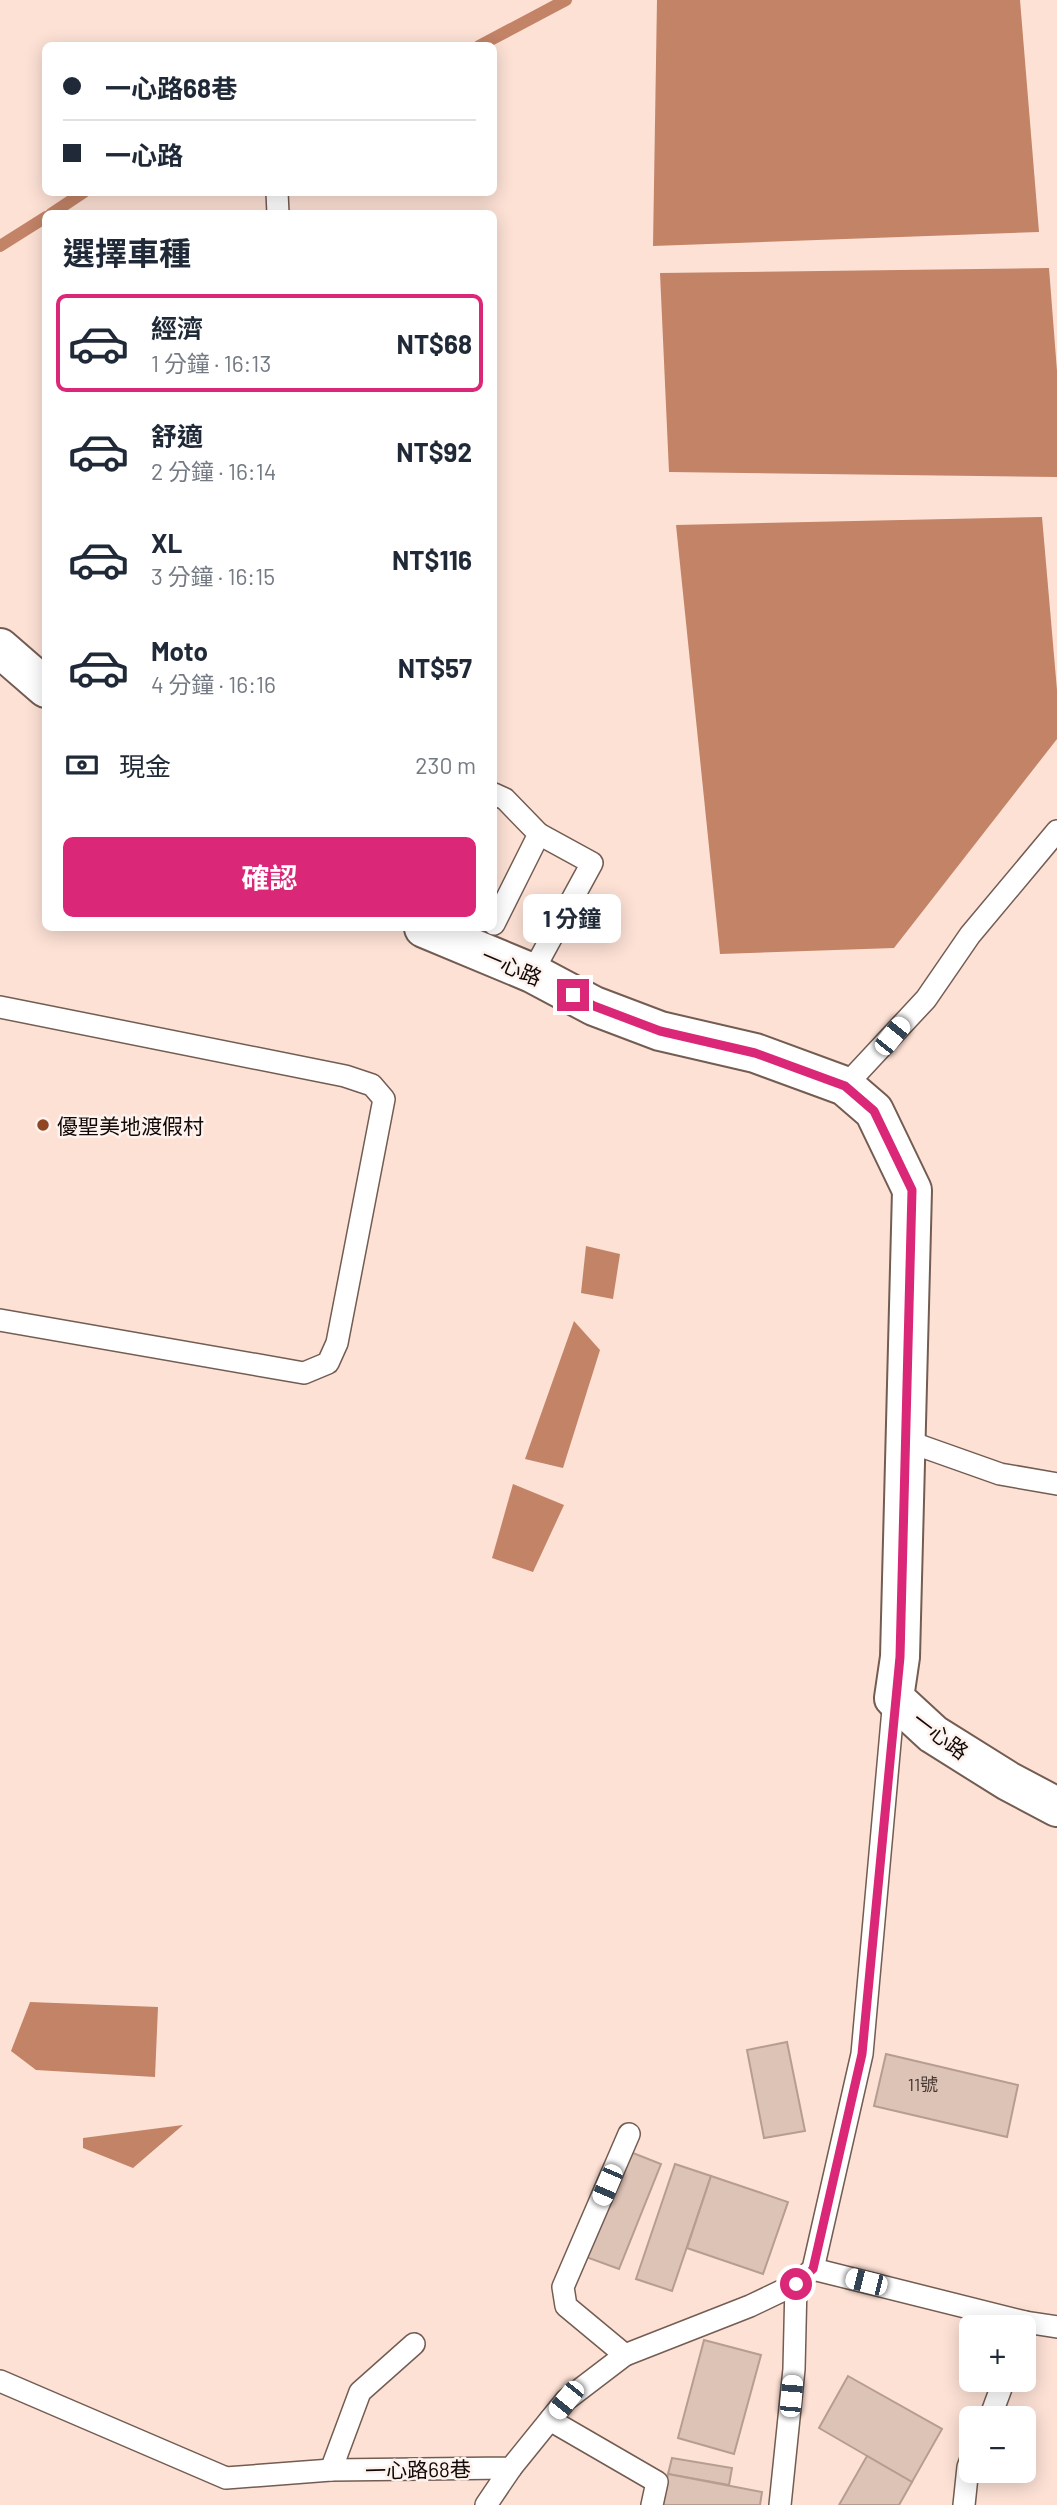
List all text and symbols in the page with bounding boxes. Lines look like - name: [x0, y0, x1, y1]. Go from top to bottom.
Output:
- text: 一心路68巷: [105, 72, 237, 103]
- text: 一心路: [105, 139, 183, 170]
- text: 選擇車種: [63, 233, 191, 271]
- icon: car: [67, 312, 130, 375]
- text: 經濟: [151, 312, 203, 343]
- text: NT$68: [397, 328, 472, 359]
- text: 1 分鐘 · 16:13: [151, 349, 271, 377]
- icon: car: [67, 420, 130, 483]
- text: 舒適: [151, 420, 203, 451]
- text: NT$92: [396, 436, 472, 467]
- text: 2 分鐘 · 16:14: [151, 457, 276, 485]
- text: XL: [151, 527, 182, 558]
- icon: car: [67, 528, 130, 591]
- text: NT$116: [392, 544, 472, 575]
- text: 3 分鐘 · 16:15: [151, 562, 275, 590]
- text: Moto: [151, 635, 208, 666]
- icon: car: [67, 636, 130, 699]
- text: NT$57: [398, 652, 472, 683]
- text: 4 分鐘 · 16:16: [151, 670, 276, 698]
- icon: cash: [63, 746, 101, 784]
- text: 現金: [119, 750, 171, 781]
- text: 230 m: [415, 751, 476, 779]
- button: 確認: [63, 837, 476, 917]
- callout: 1 分鐘: [524, 894, 622, 942]
- text: 1 分鐘: [543, 904, 601, 932]
- street label: 一心路: [478, 942, 546, 990]
- route end: [557, 979, 589, 1011]
- car: [871, 1013, 914, 1059]
- place label: 優聖美地渡假村: [57, 1113, 204, 1138]
- marker: 優聖美地渡假村: [35, 1117, 51, 1133]
- street label: 一心路: [908, 1706, 974, 1764]
- house number: 11號: [908, 2073, 938, 2095]
- car: [590, 2162, 625, 2208]
- car: [844, 2267, 889, 2297]
- route start: [780, 2268, 812, 2300]
- map controls: [959, 2315, 1036, 2483]
- button: +: [959, 2315, 1036, 2392]
- car: [779, 2374, 804, 2418]
- car: [545, 2377, 588, 2423]
- button: −: [959, 2406, 1036, 2483]
- street label: 一心路68巷: [365, 2456, 471, 2482]

